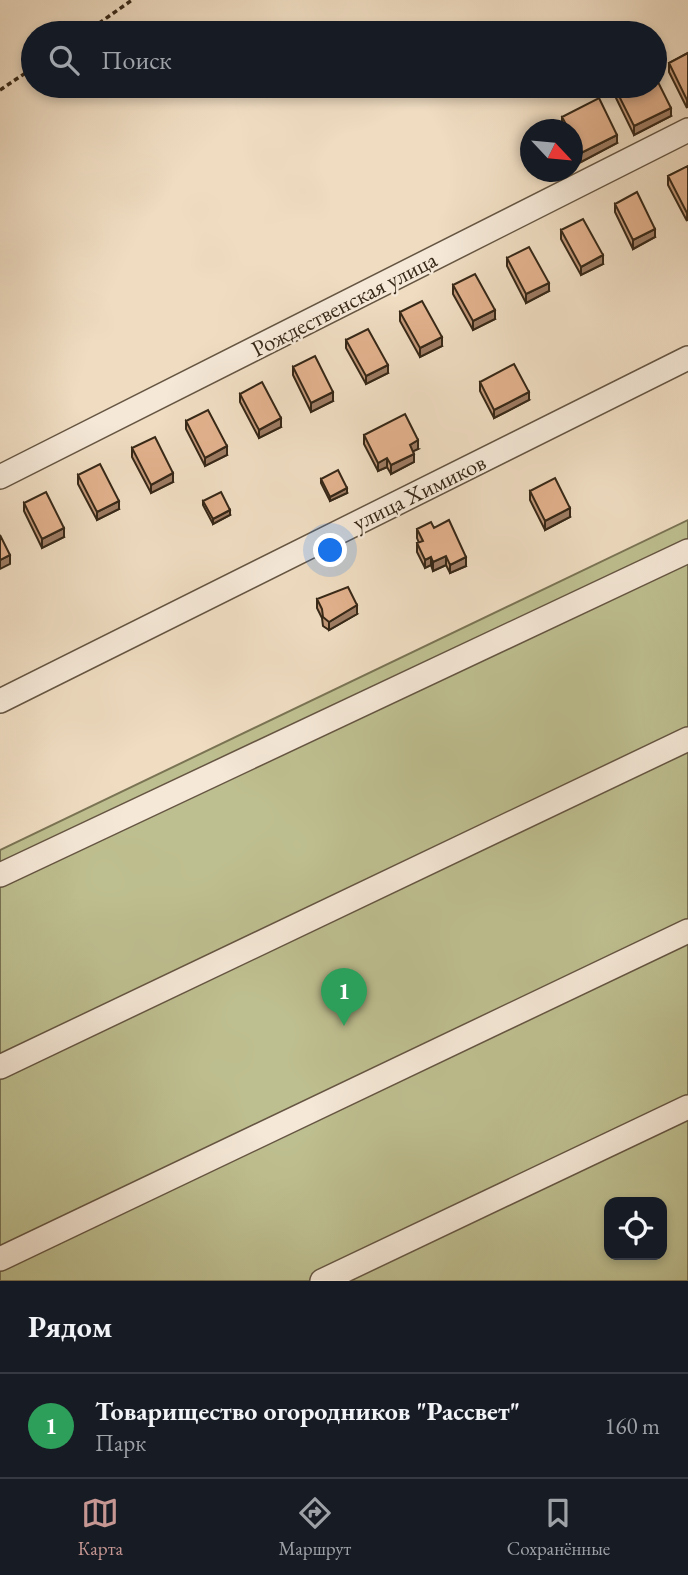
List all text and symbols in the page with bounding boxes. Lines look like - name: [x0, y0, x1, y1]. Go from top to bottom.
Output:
- search box: [21, 21, 667, 98]
- icon: search: [45, 41, 83, 79]
- text: Поиск: [101, 43, 172, 77]
- north arrow: [520, 119, 583, 182]
- street label: Рождественская улица: [246, 244, 443, 364]
- street label: улица Химиков: [347, 447, 491, 537]
- your location: [313, 533, 347, 567]
- pin: 1: [321, 968, 367, 1026]
- map controls: [604, 1197, 667, 1260]
- button: locate: [604, 1197, 667, 1260]
- text: Рядом: [28, 1307, 112, 1346]
- text: Товарищество огородников "Рассвет": [95, 1394, 520, 1428]
- text: 1: [45, 1411, 57, 1441]
- text: 160 m: [604, 1411, 660, 1441]
- text: Парк: [95, 1428, 146, 1458]
- tab: Карта: [78, 1494, 123, 1561]
- tab: Маршрут: [278, 1494, 351, 1561]
- tab: Сохранённые: [507, 1494, 610, 1561]

